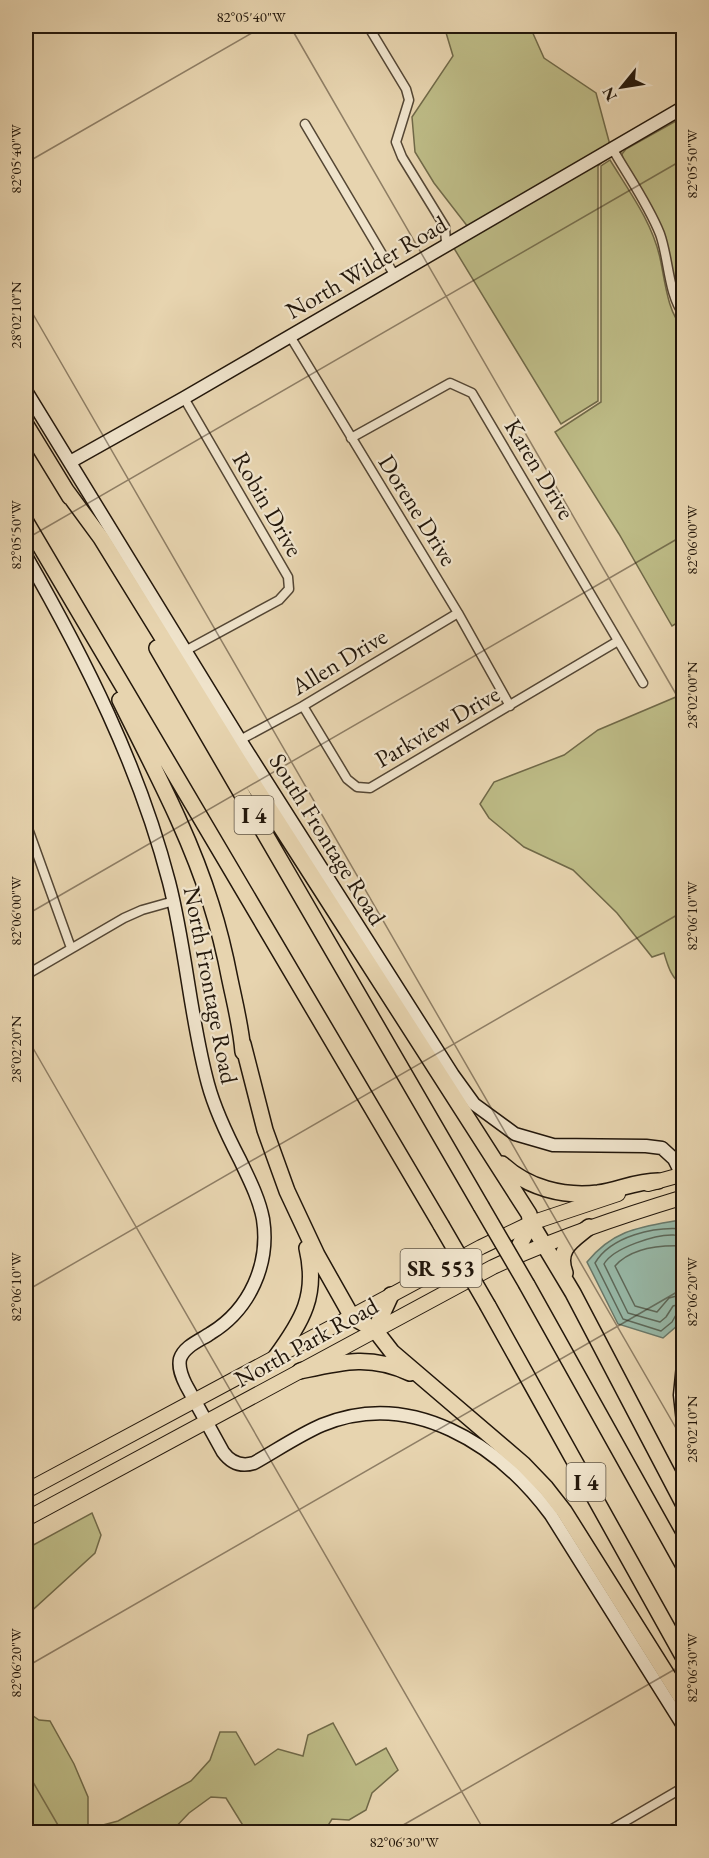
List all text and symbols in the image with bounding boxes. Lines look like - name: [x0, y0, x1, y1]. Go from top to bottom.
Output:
- text: 82°05'40"W: [216, 7, 286, 26]
- north arrow: [592, 57, 652, 117]
- text: N: [597, 83, 622, 105]
- text: 82°05'40"W: [6, 124, 25, 194]
- text: 82°05'50"W: [682, 129, 701, 199]
- street label: North Wilder Road: [280, 208, 453, 326]
- text: 28°02'10"N: [6, 281, 25, 349]
- street label: Karen Drive: [498, 413, 582, 525]
- street label: Robin Drive: [226, 446, 310, 562]
- street label: Dorene Drive: [372, 449, 464, 571]
- text: 82°05'50"W: [6, 500, 25, 570]
- text: 82°06'00"W: [682, 505, 701, 575]
- street label: Allen Drive: [285, 620, 393, 702]
- text: 28°02'00"N: [682, 661, 701, 729]
- street label: Parkview Drive: [369, 678, 505, 774]
- street label: South Frontage Road: [263, 747, 394, 932]
- road number: I 4: [234, 796, 274, 834]
- text: 82°06'00"W: [6, 876, 25, 946]
- text: 82°06'10"W: [682, 881, 701, 951]
- street label: North Frontage Road: [177, 884, 245, 1087]
- text: 28°02'20"N: [6, 1015, 25, 1083]
- road number: SR 553: [400, 1249, 482, 1287]
- text: 82°06'10"W: [6, 1252, 25, 1322]
- text: 82°06'20"W: [682, 1257, 701, 1327]
- street label: North Park Road: [229, 1289, 384, 1394]
- text: 28°02'10"N: [682, 1395, 701, 1463]
- road number: I 4: [566, 1463, 606, 1501]
- text: 82°06'20"W: [6, 1628, 25, 1698]
- text: 82°06'30"W: [682, 1633, 701, 1703]
- text: 82°06'30"W: [369, 1832, 439, 1851]

